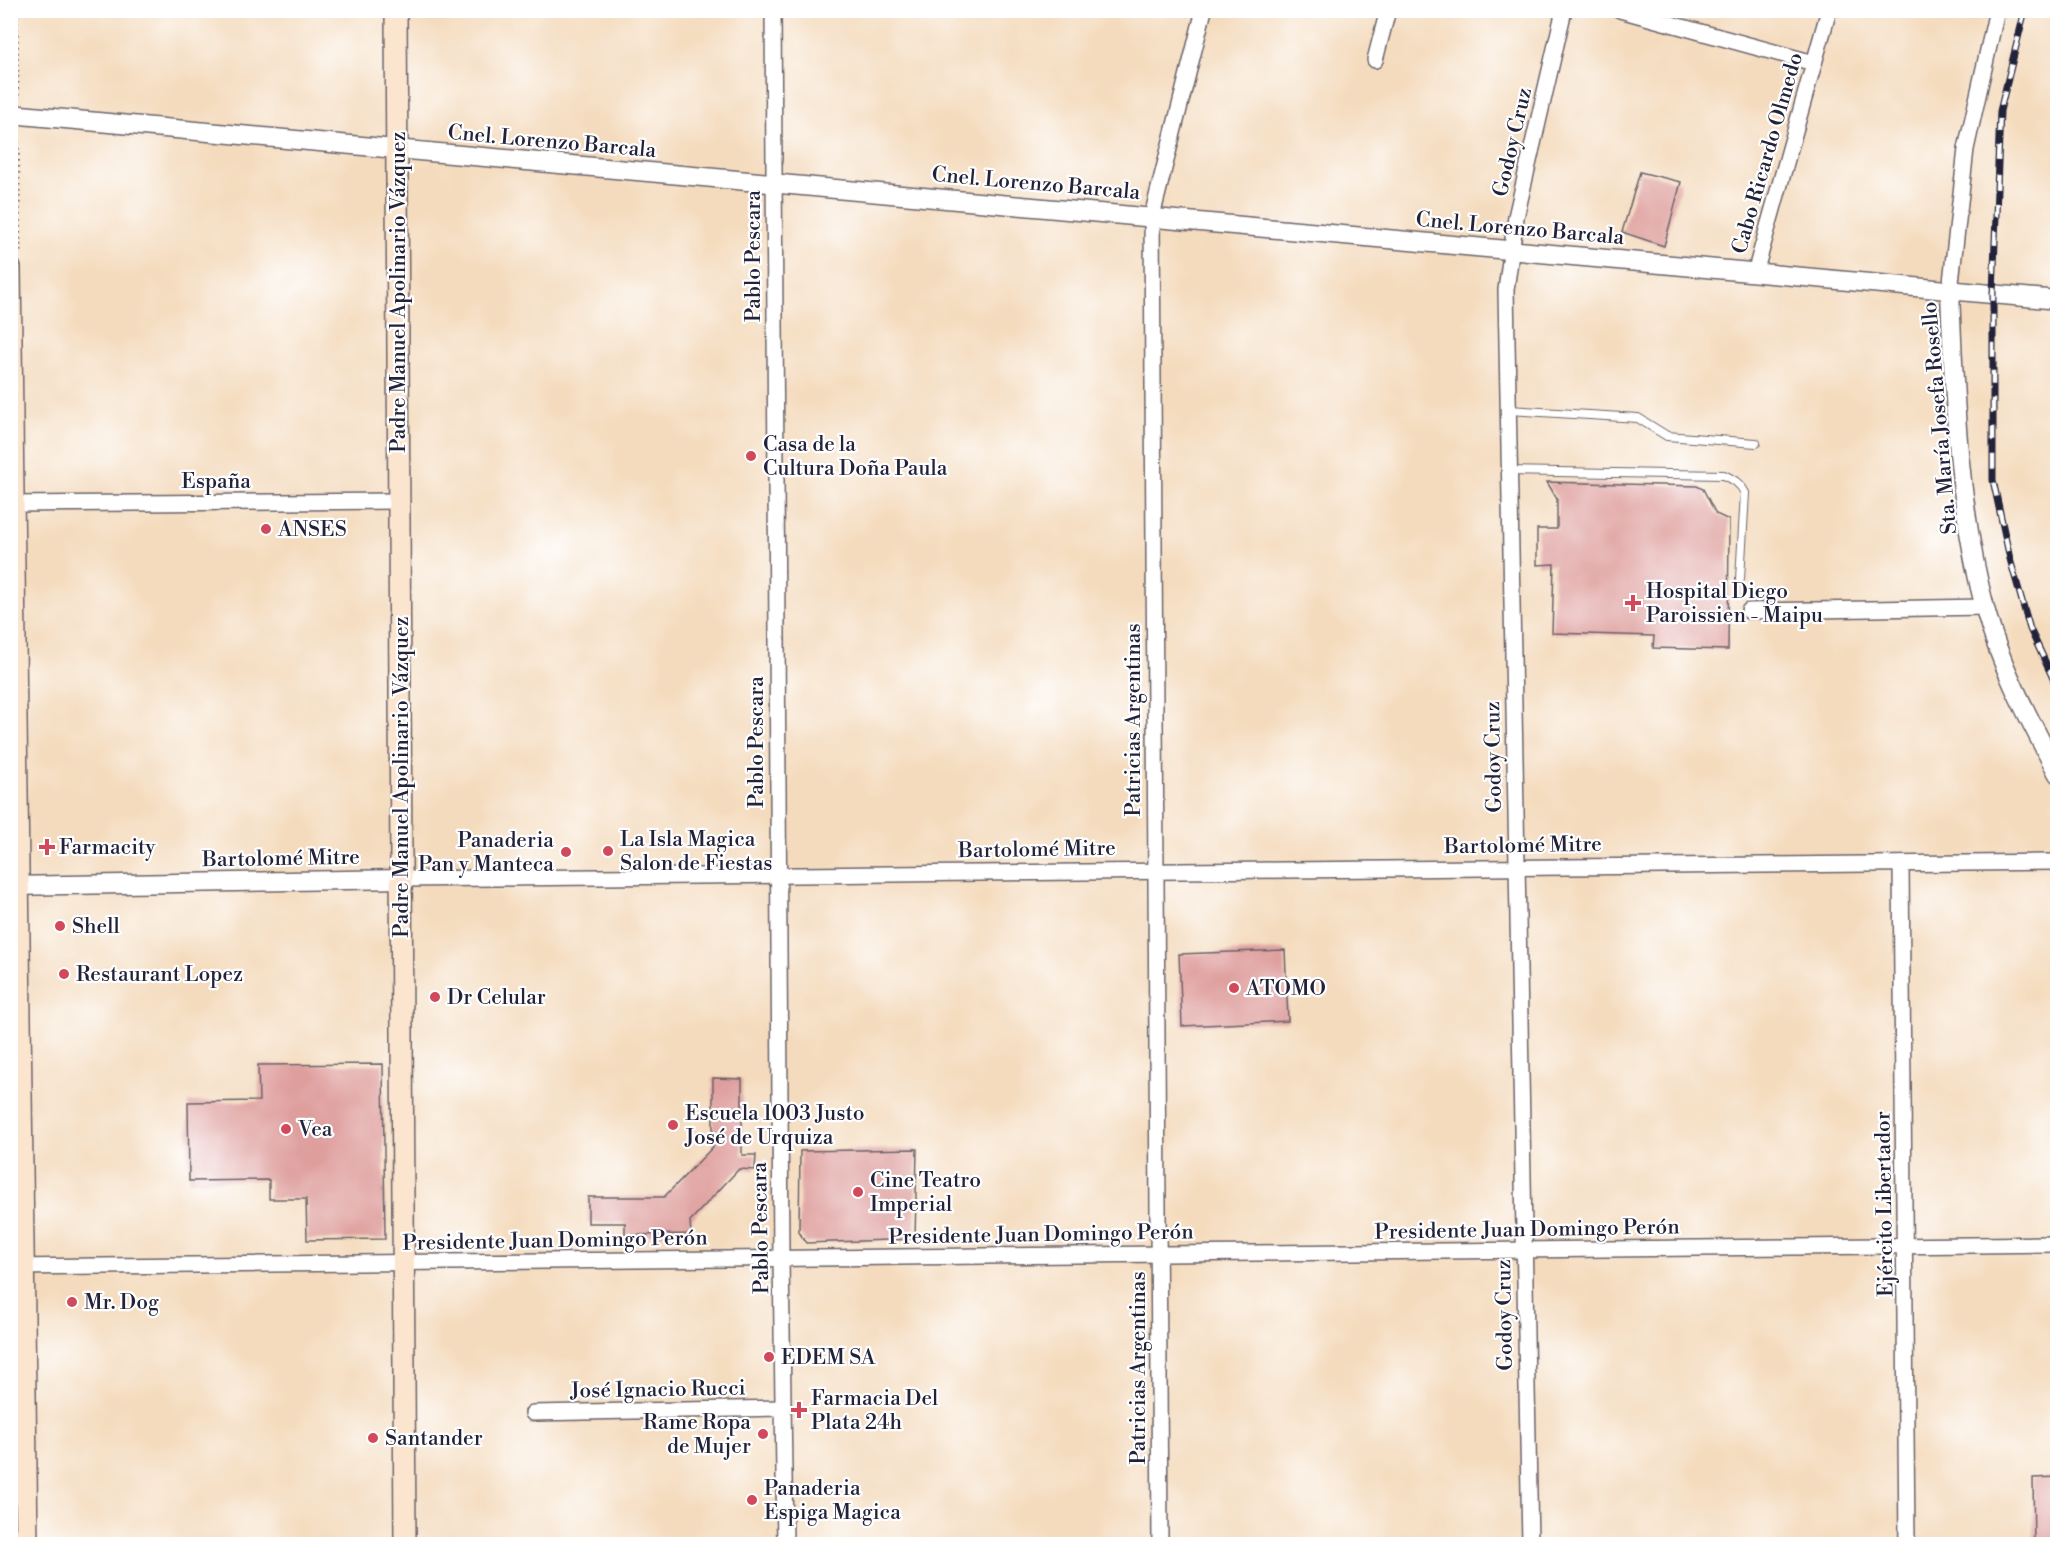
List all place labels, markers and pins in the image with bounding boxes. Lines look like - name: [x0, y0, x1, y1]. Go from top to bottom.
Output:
- place label: Casa de la Cultura Doña Paula: [763, 432, 948, 482]
- marker: Casa de la Cultura Doña Paula: [744, 449, 758, 463]
- place label: ANSES: [277, 517, 347, 543]
- marker: ANSES: [259, 522, 273, 536]
- place label: Hospital Diego Paroissien - Maipu: [1646, 579, 1823, 629]
- marker: Hospital Diego Paroissien - Maipu: [1624, 594, 1642, 612]
- place label: La Isla Magica Salon de Fiestas: [620, 827, 772, 877]
- place label: Panaderia Pan y Manteca: [418, 828, 554, 878]
- place label: Farmacity: [59, 835, 156, 861]
- marker: Farmacity: [40, 840, 54, 854]
- marker: La Isla Magica Salon de Fiestas: [601, 844, 615, 858]
- marker: Panaderia Pan y Manteca: [559, 845, 573, 859]
- place label: Shell: [72, 914, 120, 940]
- marker: Shell: [53, 919, 67, 933]
- place label: Restaurant Lopez: [76, 962, 243, 988]
- marker: Restaurant Lopez: [57, 967, 71, 981]
- place label: ATOMO: [1245, 976, 1326, 1002]
- marker: ATOMO: [1227, 981, 1241, 995]
- place label: Dr Celular: [447, 985, 546, 1011]
- marker: Dr Celular: [428, 990, 442, 1004]
- place label: Escuela 1003 Justo José de Urquiza: [684, 1101, 865, 1151]
- place label: Vea: [297, 1117, 333, 1143]
- marker: Escuela 1003 Justo José de Urquiza: [666, 1118, 680, 1132]
- marker: Vea: [279, 1122, 293, 1136]
- place label: Cine Teatro Imperial: [870, 1168, 981, 1218]
- marker: Cine Teatro Imperial: [851, 1185, 865, 1199]
- place label: Mr. Dog: [84, 1290, 159, 1316]
- marker: Mr. Dog: [65, 1295, 79, 1309]
- place label: EDEM SA: [781, 1345, 876, 1371]
- marker: EDEM SA: [762, 1350, 776, 1364]
- place label: Farmacia Del Plata 24h: [811, 1386, 938, 1436]
- marker: Farmacia Del Plata 24h: [792, 1403, 806, 1417]
- place label: Rame Ropa de Mujer: [643, 1410, 751, 1460]
- place label: Santander: [385, 1426, 483, 1452]
- marker: Rame Ropa de Mujer: [756, 1427, 770, 1441]
- marker: Santander: [366, 1431, 380, 1445]
- place label: Panaderia Espiga Magica: [764, 1476, 901, 1526]
- marker: Panaderia Espiga Magica: [745, 1493, 759, 1507]

